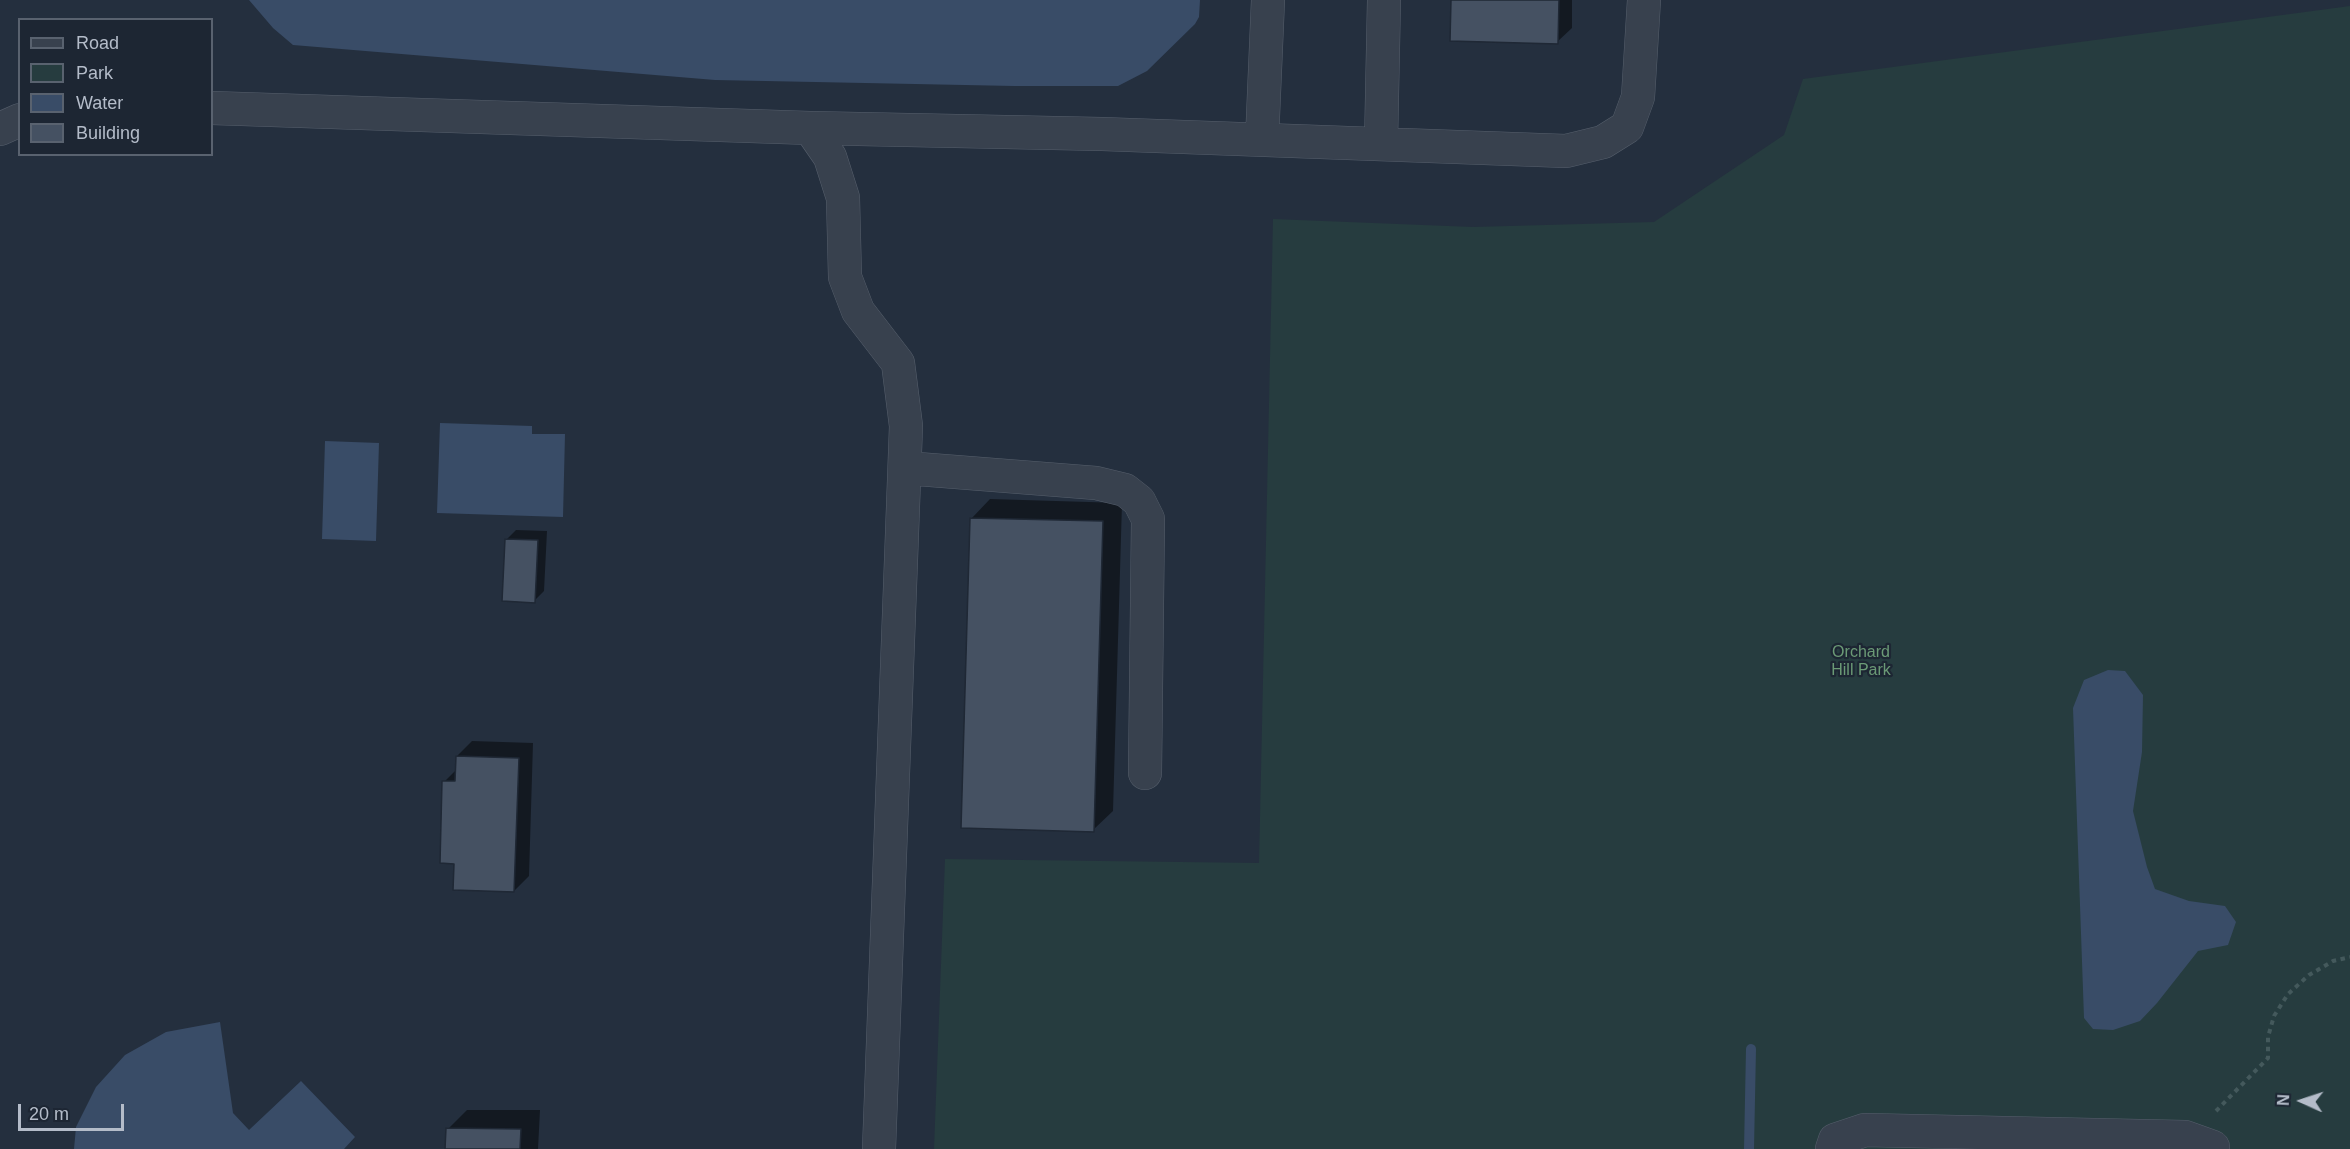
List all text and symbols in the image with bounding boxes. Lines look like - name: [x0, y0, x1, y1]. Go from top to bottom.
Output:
- legend: [18, 18, 213, 156]
- text: Road: [76, 33, 119, 53]
- text: Park: [76, 63, 113, 83]
- text: Water: [76, 93, 123, 113]
- text: Building: [76, 123, 140, 143]
- park label: Orchard Hill Park: [1831, 643, 1891, 681]
- north arrow: [2272, 1071, 2332, 1131]
- scale bar: [21, 1092, 128, 1130]
- text: N: [2275, 1094, 2292, 1106]
- text: 20 m: [29, 1104, 69, 1124]

